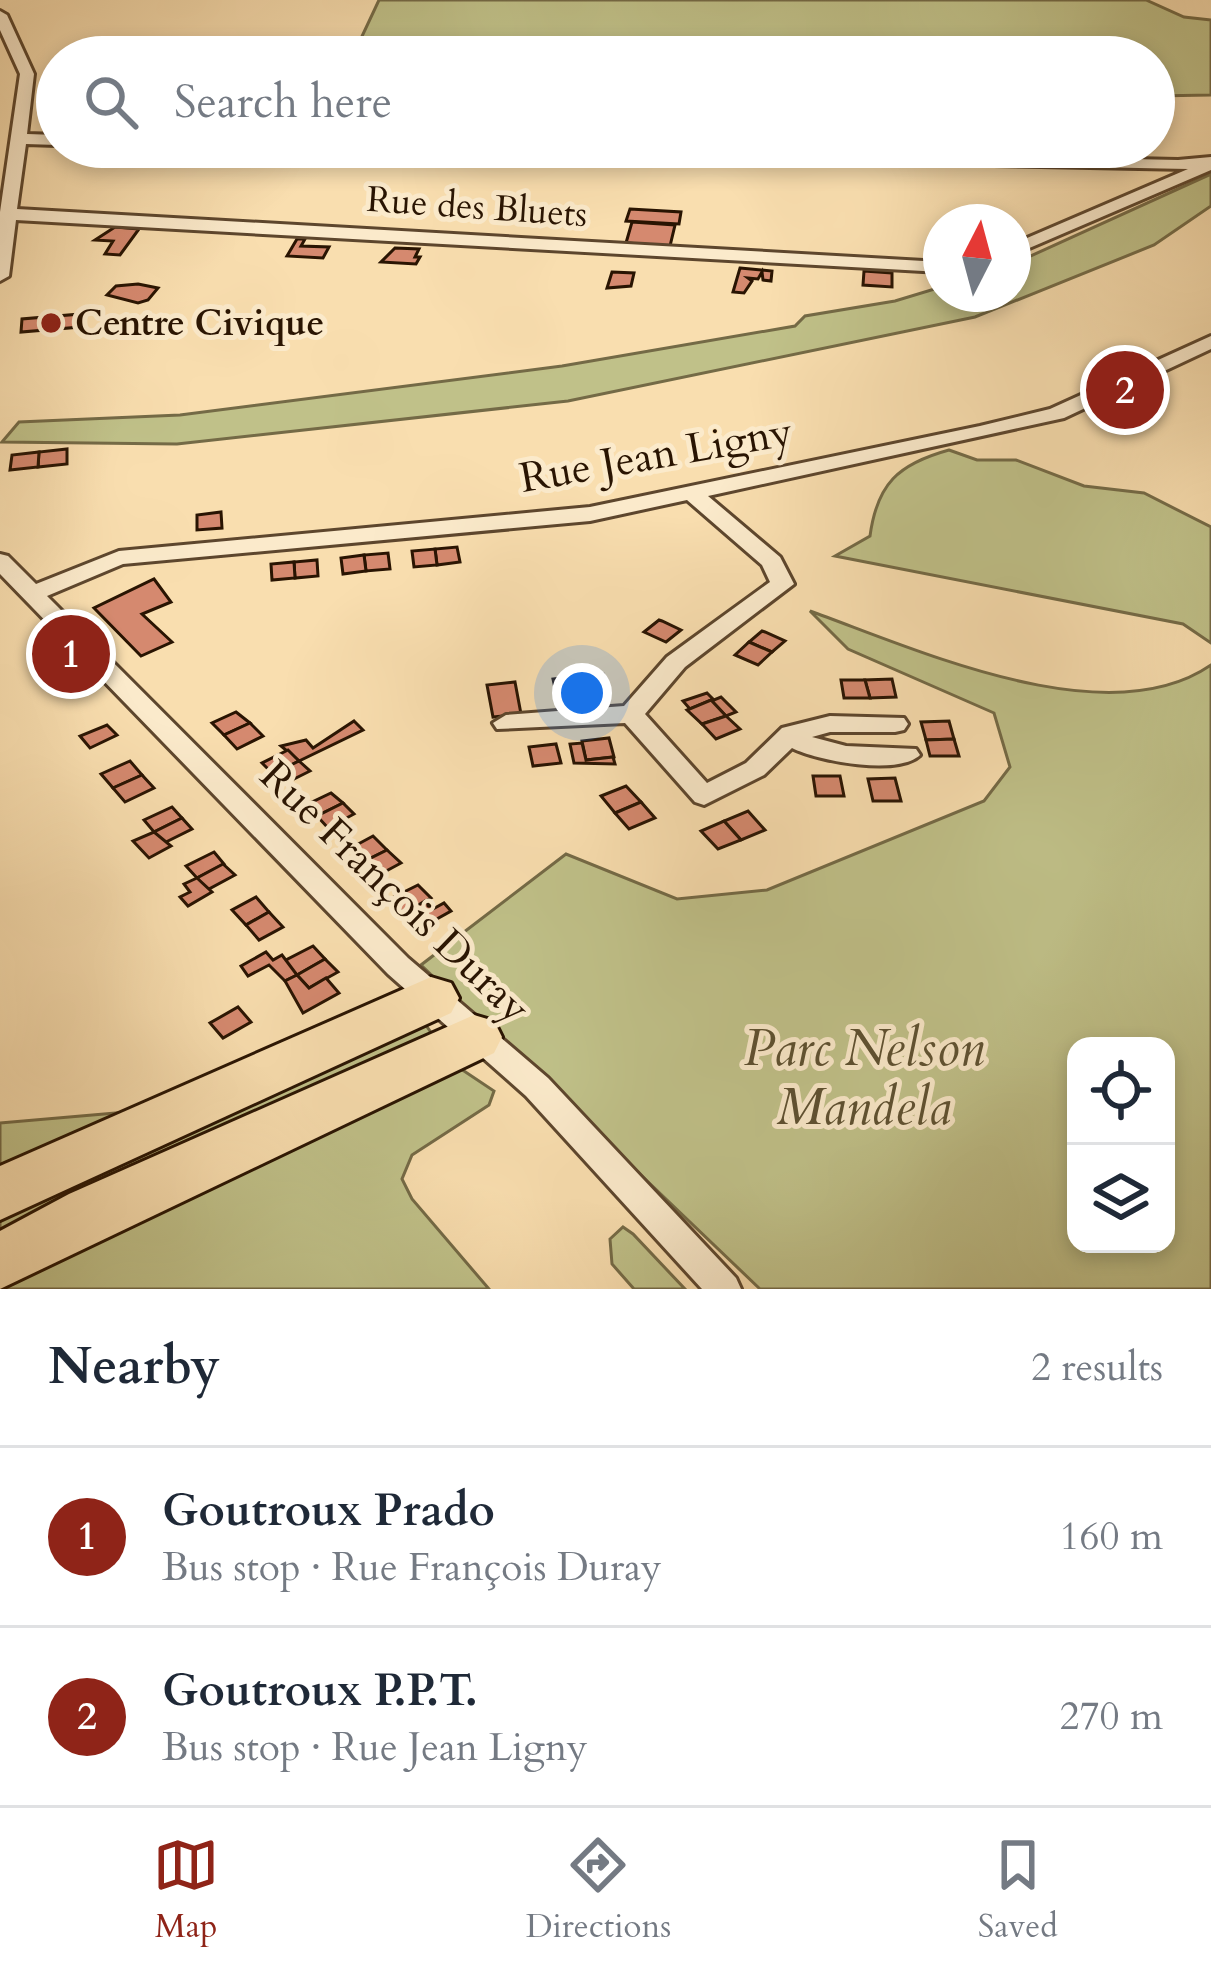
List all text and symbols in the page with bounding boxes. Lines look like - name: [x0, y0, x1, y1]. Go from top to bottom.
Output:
- search box: [36, 36, 1175, 168]
- icon: search: [78, 69, 144, 135]
- text: Search here: [174, 72, 392, 133]
- street label: Rue des Bluets: [365, 175, 589, 239]
- north arrow: [923, 204, 1031, 312]
- place label: Centre Civique: [75, 299, 324, 348]
- marker: Centre Civique: [38, 310, 64, 336]
- pin: 2: [1086, 345, 1164, 435]
- street label: Rue Jean Ligny: [515, 403, 797, 507]
- pin: 1: [32, 609, 110, 699]
- your location: [552, 663, 612, 723]
- street label: Rue François Duray: [247, 748, 543, 1036]
- park label: Parc Nelson Mandela: [744, 1014, 985, 1143]
- map controls: [1067, 1037, 1175, 1253]
- button: locate: [1067, 1037, 1175, 1145]
- button: layers: [1067, 1145, 1175, 1253]
- text: Nearby: [48, 1332, 220, 1402]
- text: 2 results: [1031, 1341, 1163, 1394]
- text: Goutroux Prado: [162, 1480, 495, 1541]
- text: 1: [77, 1510, 97, 1563]
- text: 160 m: [1060, 1510, 1163, 1563]
- text: Bus stop · Rue François Duray: [162, 1541, 662, 1594]
- text: Goutroux P.P.T.: [162, 1660, 478, 1721]
- text: 2: [77, 1690, 97, 1743]
- text: 270 m: [1060, 1690, 1163, 1743]
- text: Bus stop · Rue Jean Ligny: [162, 1721, 588, 1774]
- tab: Map: [153, 1832, 219, 1949]
- tab: Directions: [526, 1832, 671, 1949]
- tab: Saved: [978, 1832, 1058, 1949]

